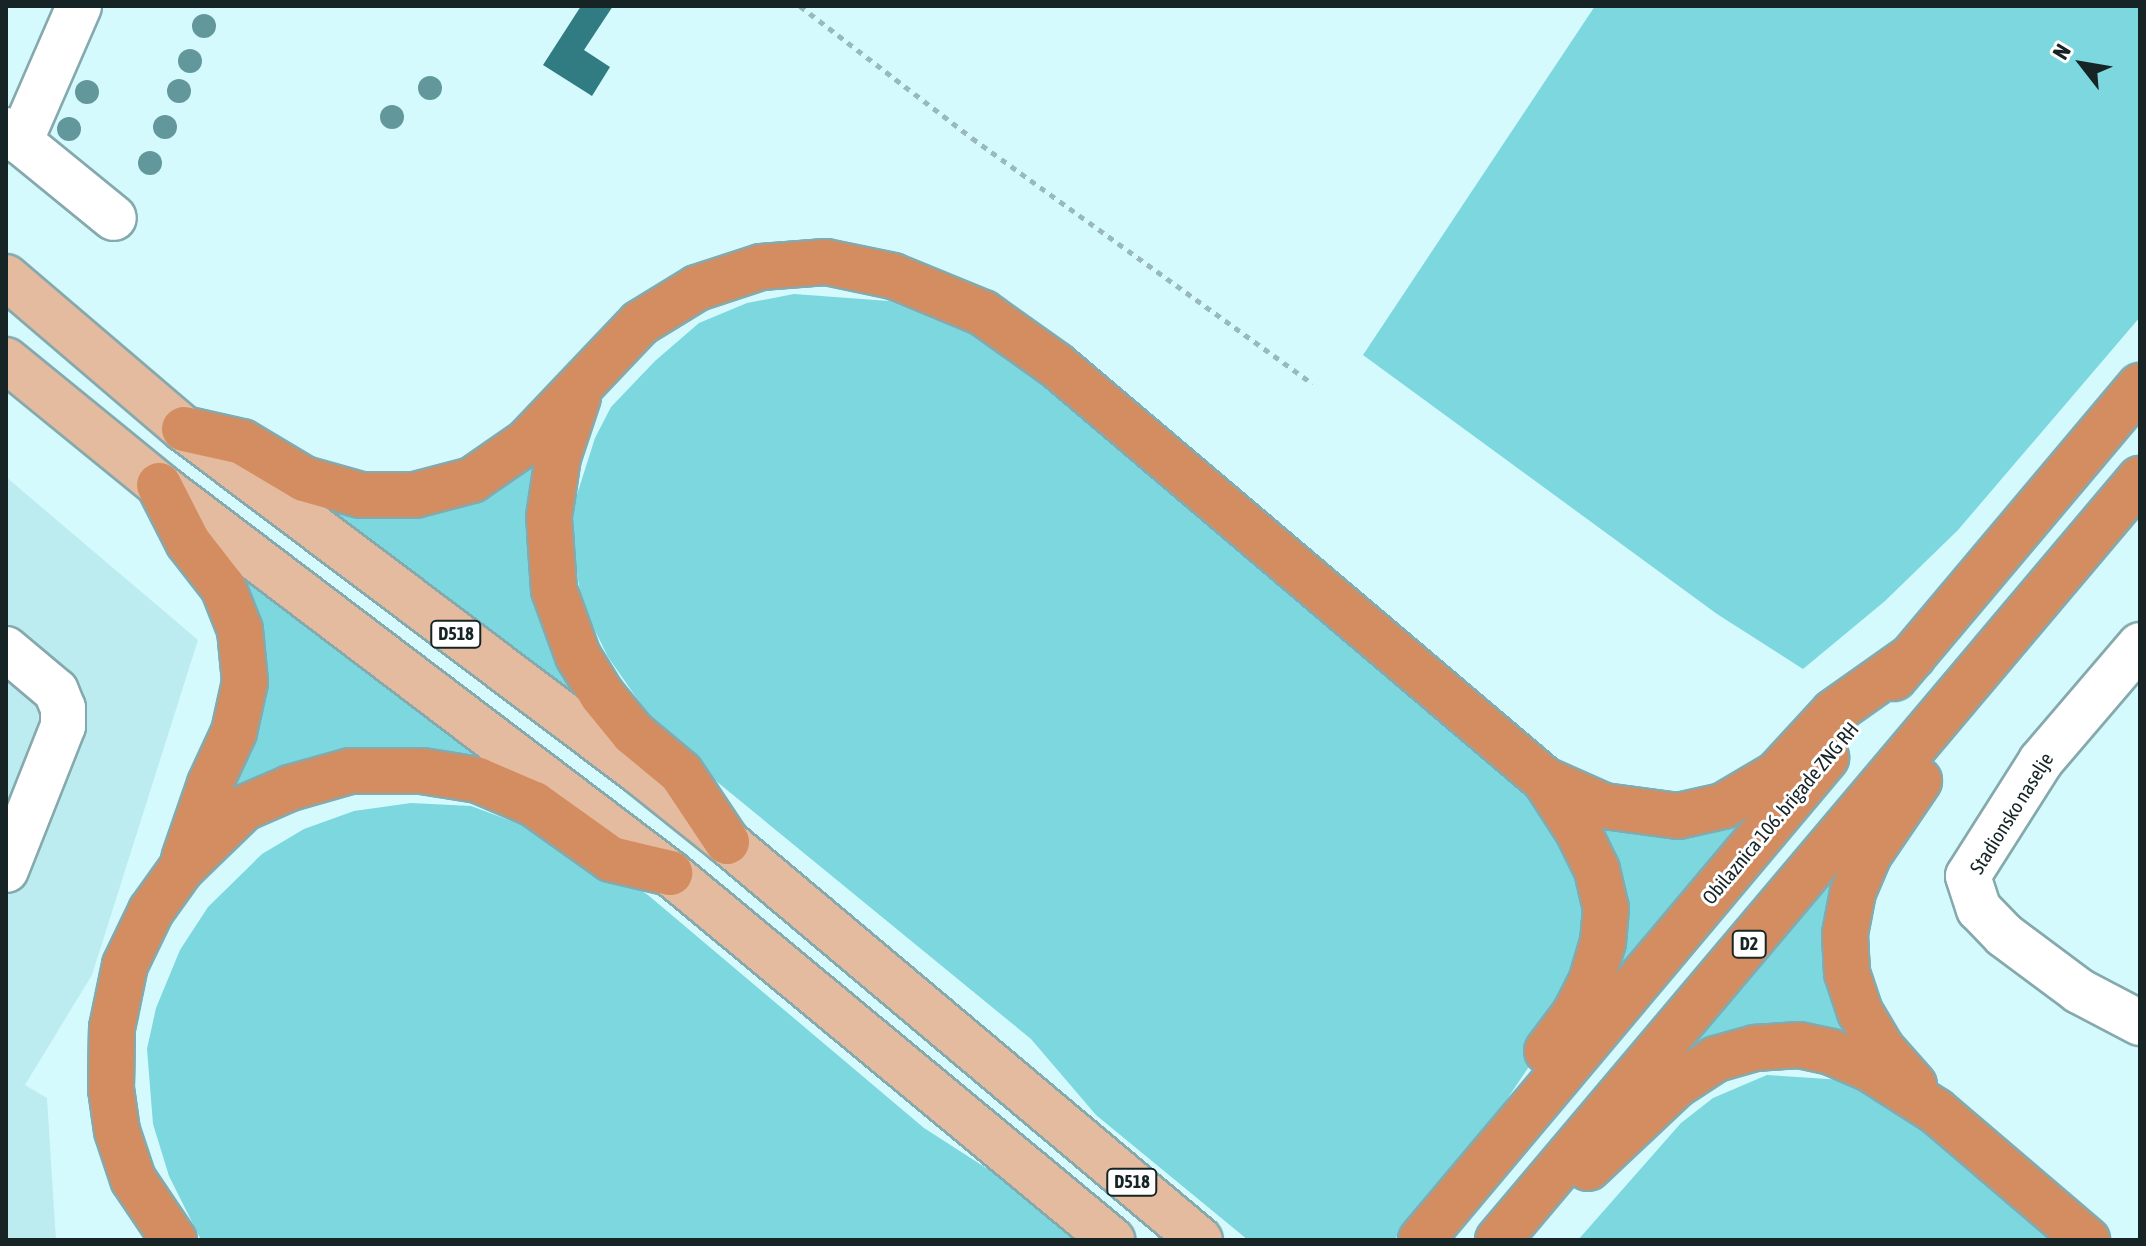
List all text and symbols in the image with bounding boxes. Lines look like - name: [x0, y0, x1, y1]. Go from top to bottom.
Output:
- north arrow: [2042, 24, 2122, 104]
- text: N: [2047, 39, 2076, 64]
- road number: D518: [430, 620, 482, 648]
- street label: Obilaznica 106. brigade ZNG RH: [1697, 717, 1863, 909]
- street label: Stadionsko naselje: [1964, 748, 2058, 878]
- road number: D2: [1731, 930, 1767, 958]
- road number: D518: [1106, 1168, 1158, 1196]

